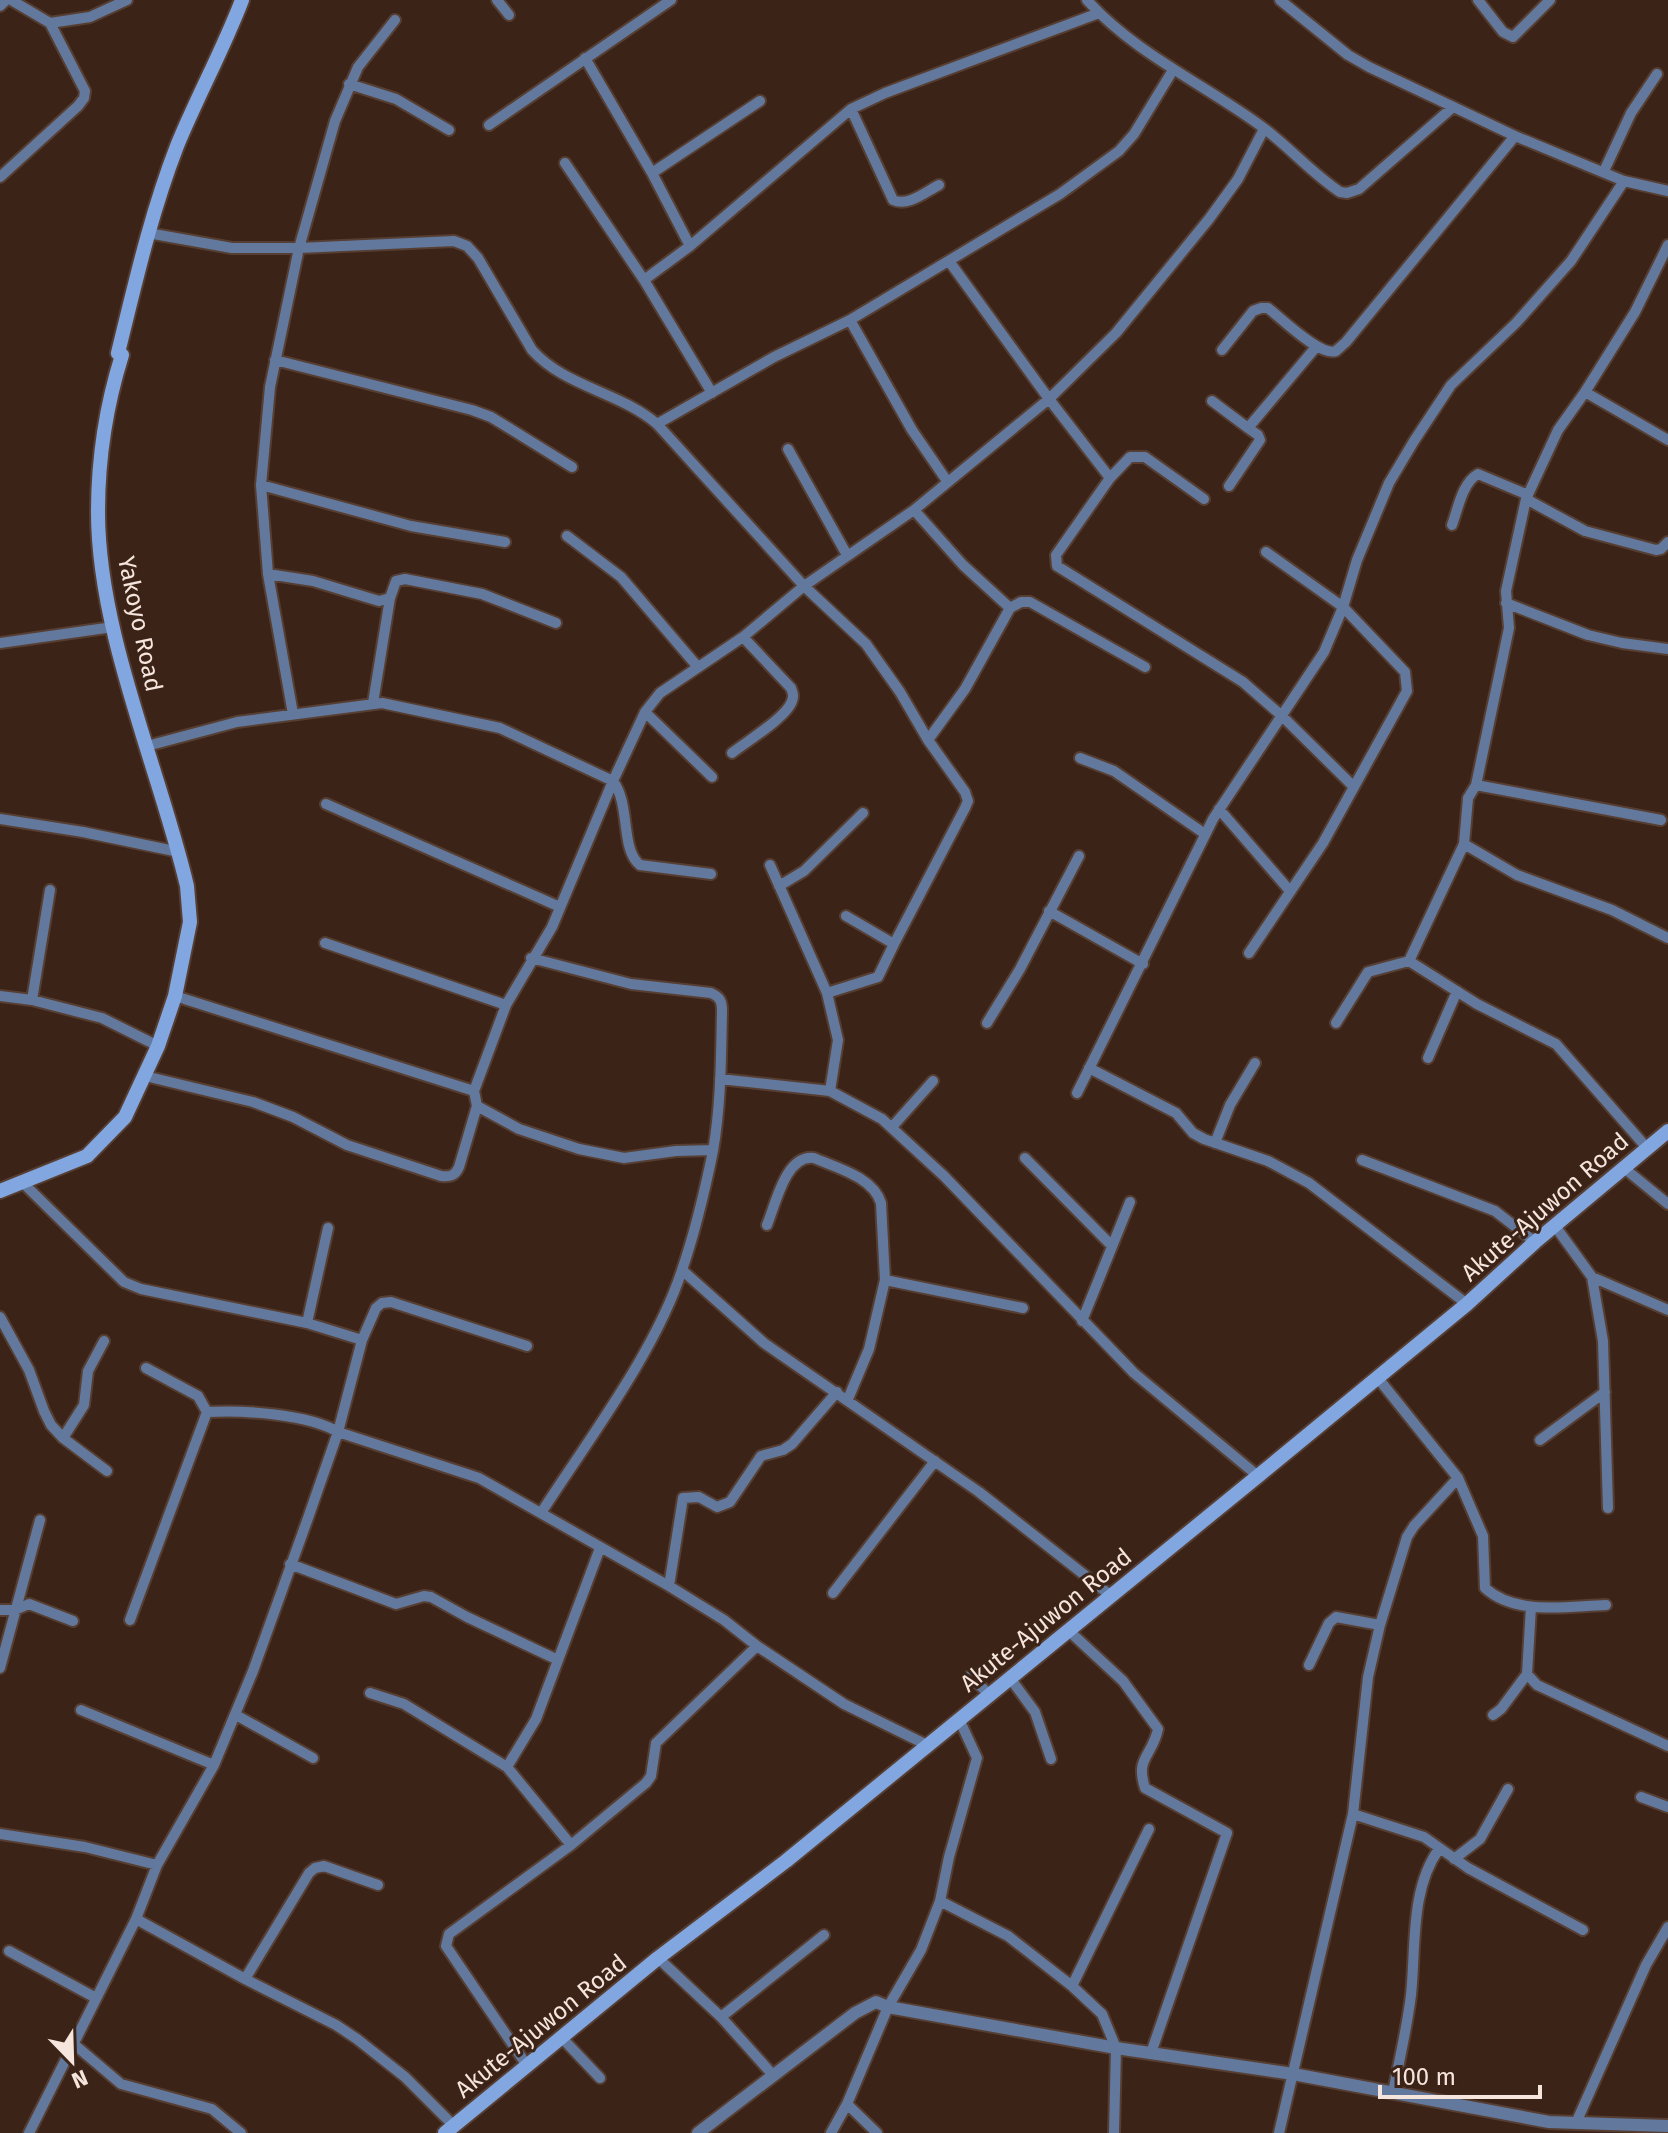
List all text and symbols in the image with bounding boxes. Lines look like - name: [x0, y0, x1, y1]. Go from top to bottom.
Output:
- street label: Yakoyo Road: [112, 554, 168, 694]
- street label: Akute-Ajuwon Road: [1456, 1127, 1634, 1287]
- street label: Akute-Ajuwon Road: [955, 1542, 1137, 1698]
- street label: Akute-Ajuwon Road: [450, 1948, 632, 2104]
- north arrow: [32, 2021, 112, 2101]
- scale bar: [1380, 2049, 1540, 2099]
- text: 100 m: [1392, 2063, 1456, 2091]
- text: N: [68, 2064, 92, 2094]

